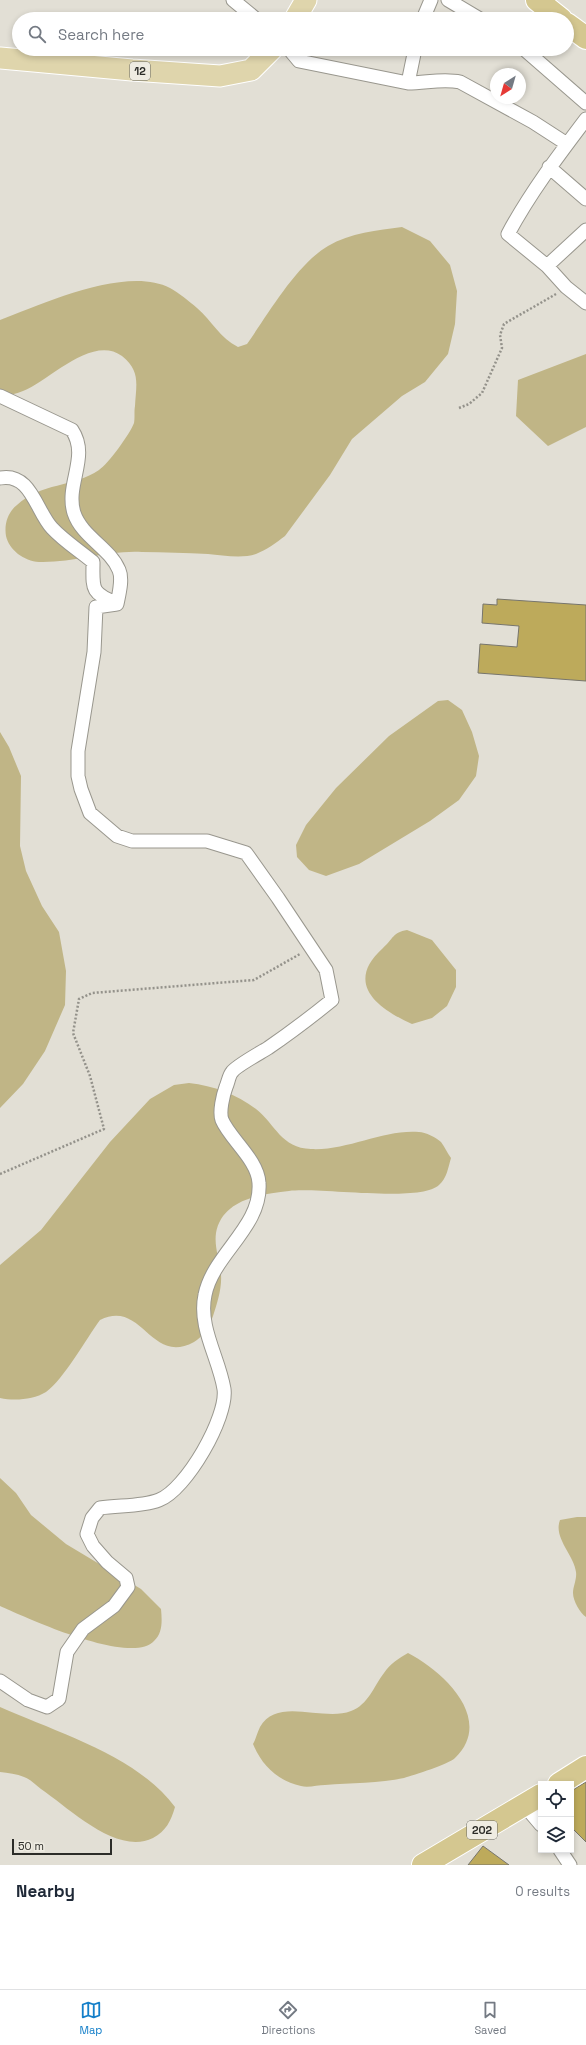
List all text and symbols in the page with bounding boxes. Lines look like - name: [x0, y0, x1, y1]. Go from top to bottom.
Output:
- search box: [12, 12, 574, 56]
- icon: search: [26, 23, 48, 45]
- text: Search here: [58, 25, 144, 44]
- road number: 12: [130, 62, 150, 80]
- north arrow: [490, 68, 526, 104]
- map controls: [538, 1781, 574, 1853]
- button: locate: [538, 1781, 574, 1817]
- button: layers: [538, 1817, 574, 1853]
- road number: 202: [467, 1821, 497, 1839]
- scale bar: [12, 1837, 112, 1856]
- text: 50 m: [18, 1839, 44, 1853]
- text: Nearby: [16, 1880, 75, 1902]
- text: 0 results: [515, 1883, 570, 1900]
- tab: Map: [80, 1999, 102, 2037]
- tab: Directions: [261, 1999, 315, 2037]
- tab: Saved: [474, 1999, 506, 2037]

